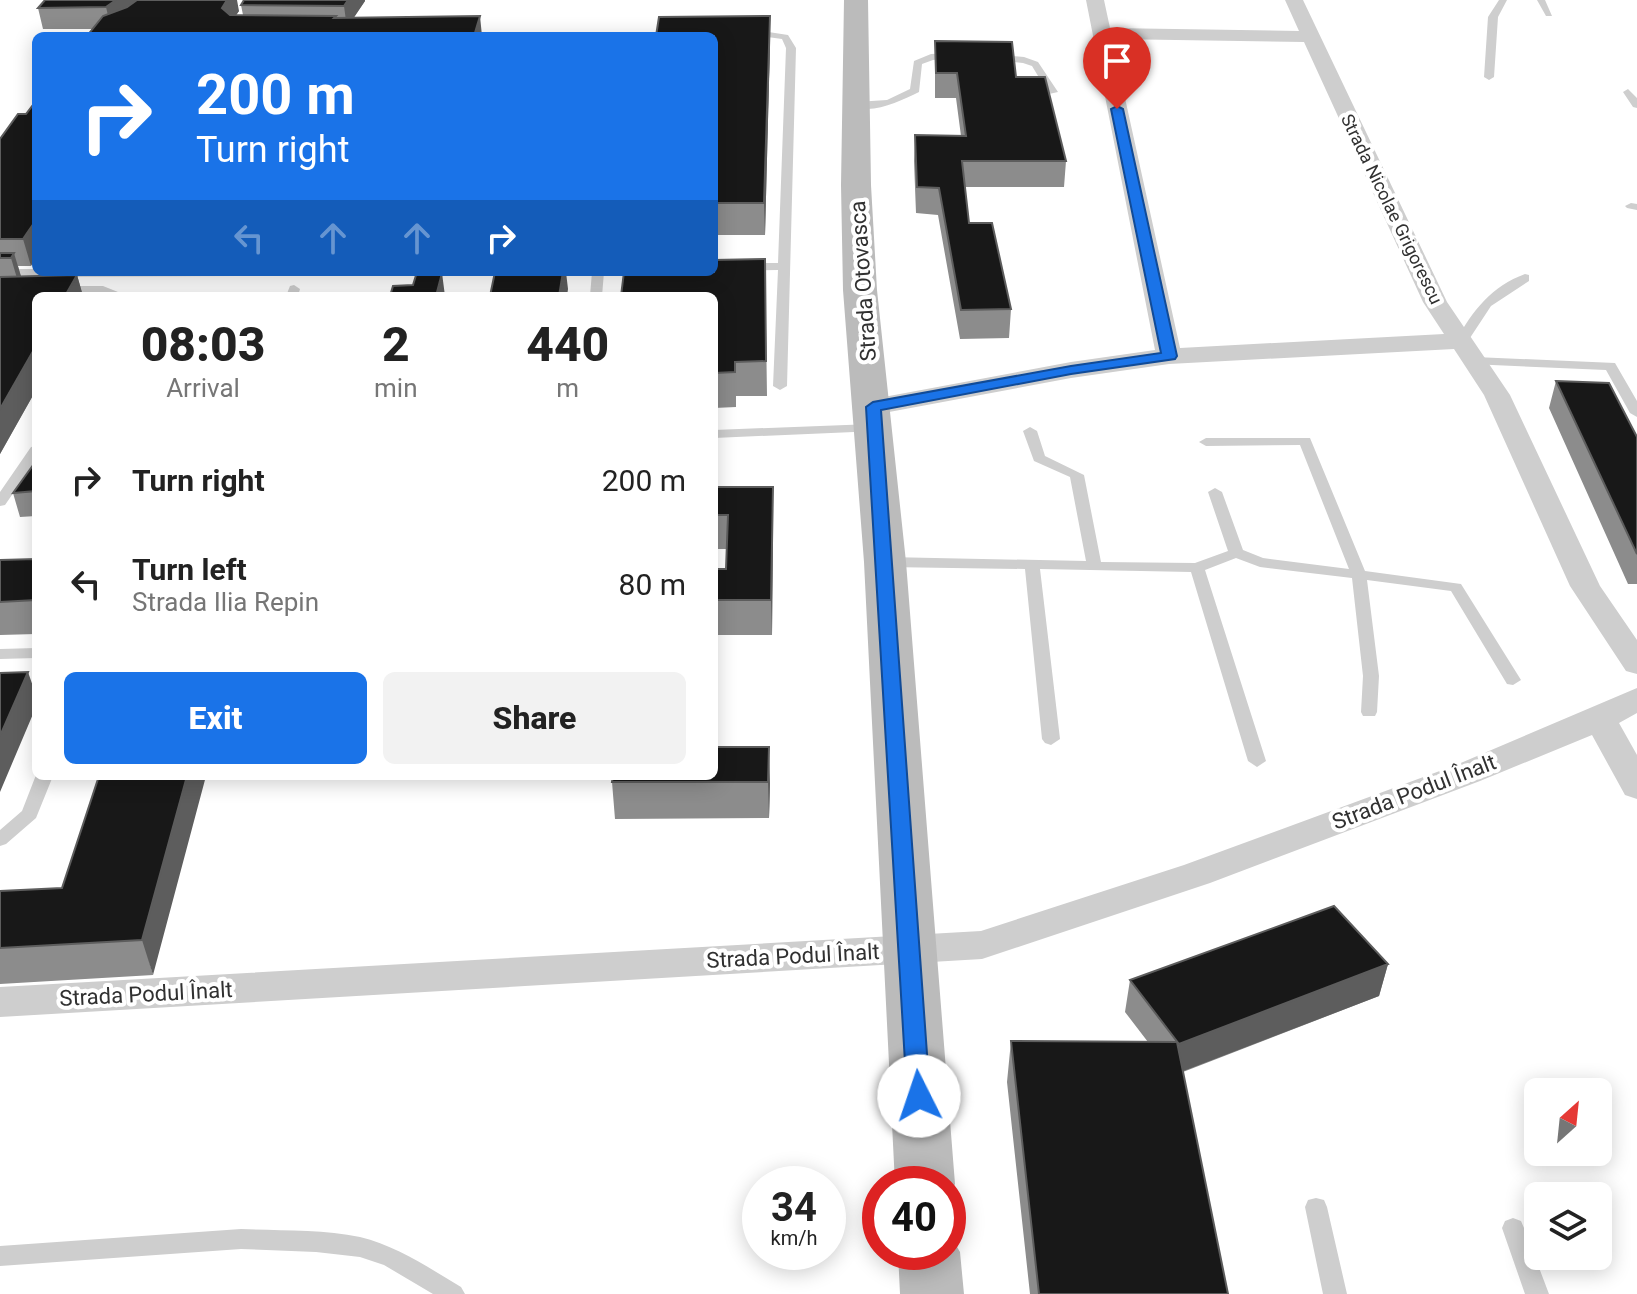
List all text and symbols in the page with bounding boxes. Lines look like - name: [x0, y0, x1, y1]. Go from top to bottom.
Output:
- pin: [1083, 27, 1151, 109]
- icon: arrive: [1095, 39, 1139, 83]
- text: 200 m: [196, 62, 355, 128]
- icon: right: [64, 64, 168, 168]
- street label: Strada Nicolae Grigorescu: [1337, 111, 1447, 307]
- text: Turn right: [196, 129, 349, 171]
- street label: Strada Otovasca: [845, 200, 881, 362]
- icon: left: [227, 216, 271, 260]
- icon: ahead: [311, 216, 355, 260]
- icon: ahead: [395, 216, 439, 260]
- icon: right: [479, 216, 523, 260]
- text: 08:03: [141, 316, 265, 373]
- text: 2: [382, 316, 410, 373]
- text: 440: [526, 316, 609, 373]
- text: Arrival: [166, 373, 240, 403]
- text: min: [374, 373, 418, 403]
- text: m: [556, 373, 579, 403]
- icon: right: [64, 458, 108, 502]
- text: Turn right: [132, 463, 265, 498]
- text: 200 m: [602, 463, 686, 498]
- text: Turn left: [132, 552, 247, 587]
- icon: left: [64, 562, 108, 606]
- text: 80 m: [619, 567, 686, 602]
- text: Strada Ilia Repin: [132, 587, 319, 617]
- button: Exit: [64, 672, 367, 764]
- button: Share: [383, 672, 686, 764]
- street label: Strada Podul Înalt: [1329, 749, 1499, 835]
- street label: Strada Podul Înalt: [706, 939, 880, 973]
- street label: Strada Podul Înalt: [59, 977, 233, 1011]
- position arrow: [877, 1054, 961, 1138]
- north arrow: [1524, 1078, 1612, 1166]
- map controls: [1524, 1078, 1612, 1270]
- speed limit sign: 40: [862, 1166, 966, 1270]
- button: layers: [1524, 1182, 1612, 1270]
- text: 34: [771, 1184, 817, 1231]
- text: km/h: [771, 1226, 817, 1250]

